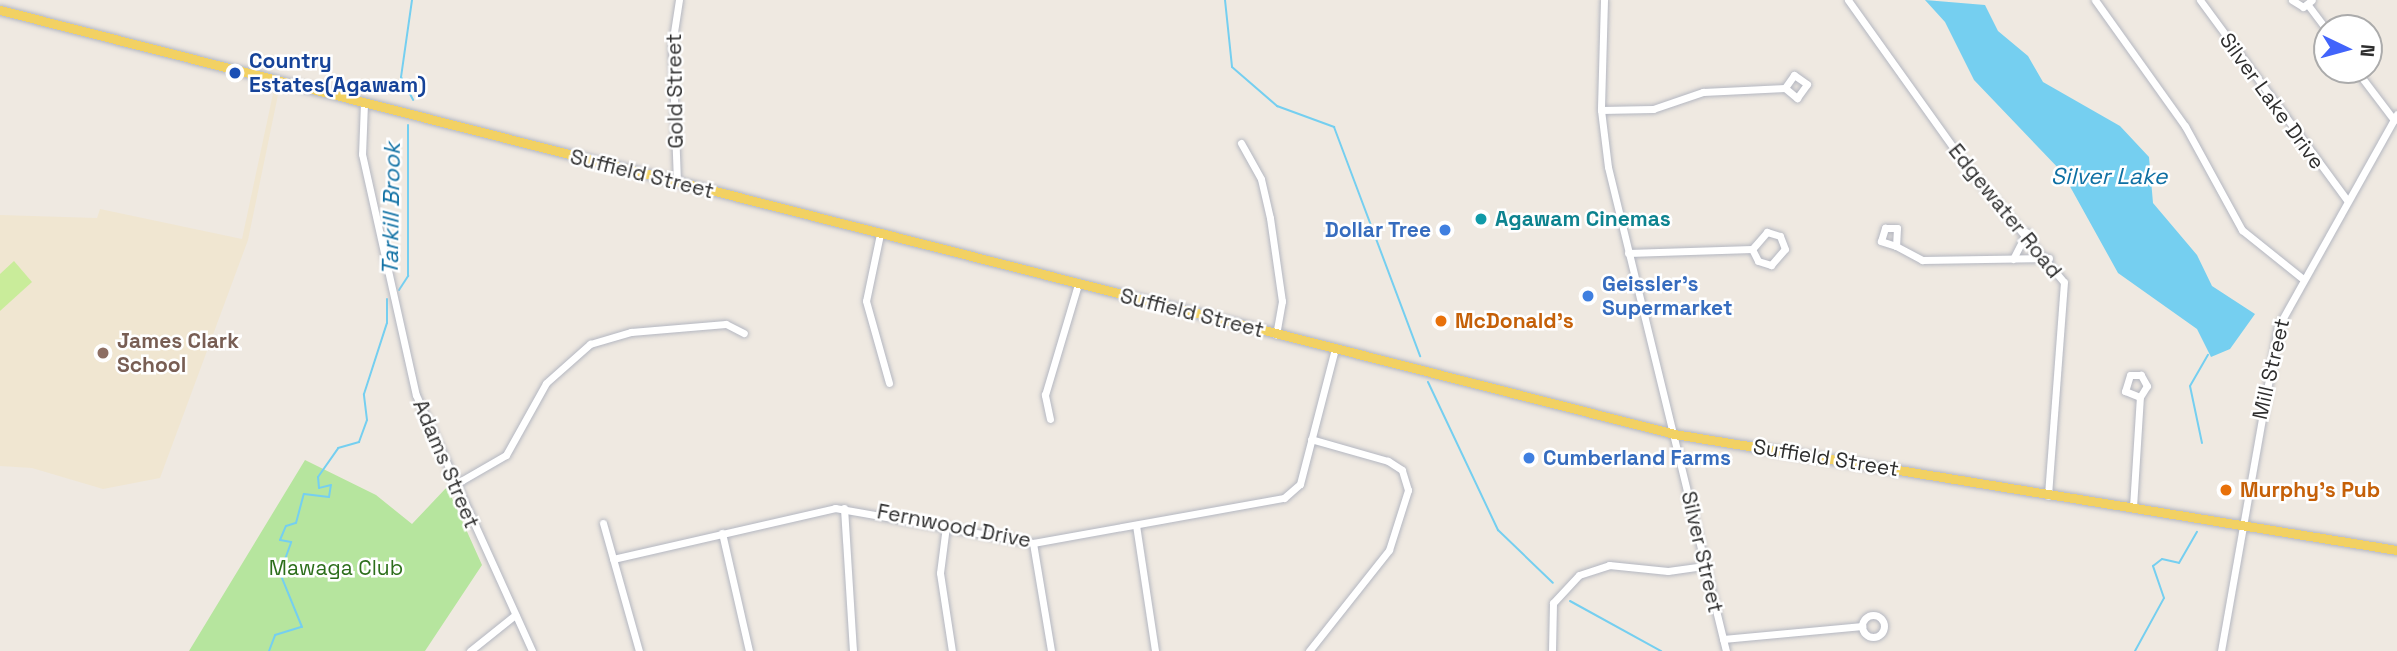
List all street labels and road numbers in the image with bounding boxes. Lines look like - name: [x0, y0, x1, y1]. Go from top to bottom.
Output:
- street label: Silver Lake Drive: [2214, 28, 2330, 174]
- street label: Gold Street: [661, 33, 689, 149]
- street label: Edgewater Road: [1943, 139, 2067, 283]
- street label: Suffield Street: [568, 144, 716, 204]
- street label: Suffield Street: [1118, 283, 1266, 343]
- street label: Mill Street: [2247, 316, 2295, 422]
- street label: Adams Street: [408, 396, 484, 532]
- street label: Suffield Street: [1751, 434, 1901, 482]
- street label: Silver Street: [1676, 489, 1728, 615]
- street label: Fernwood Drive: [875, 499, 1033, 553]

